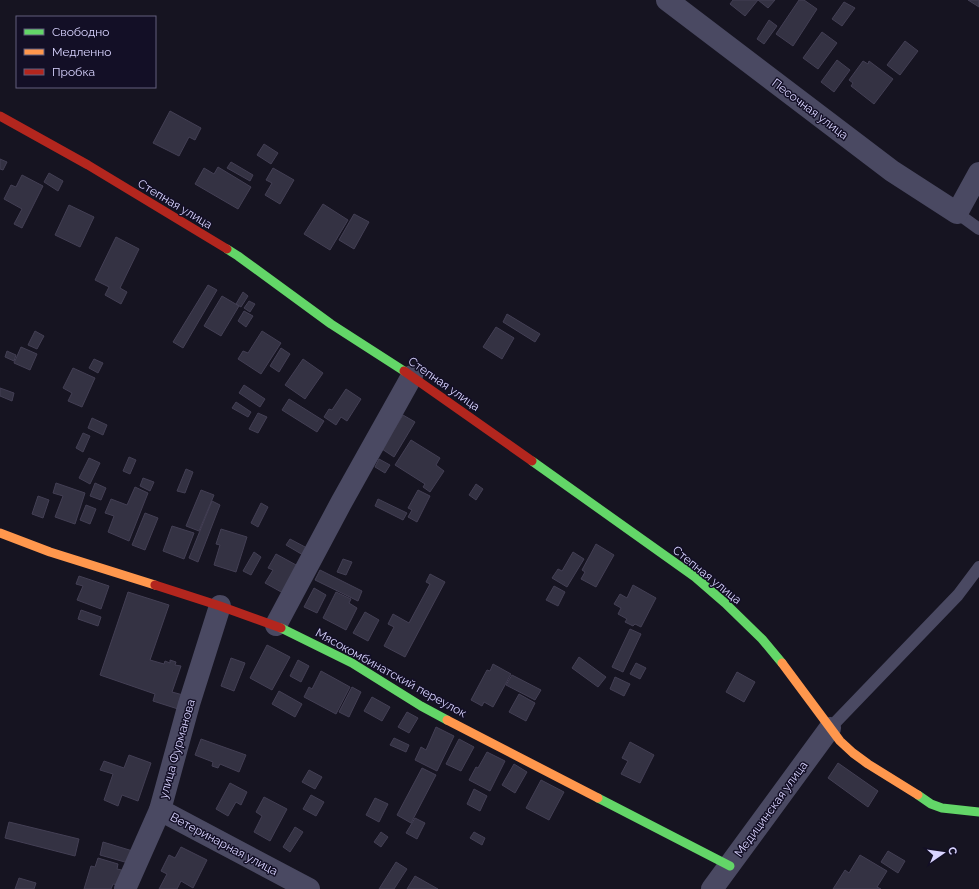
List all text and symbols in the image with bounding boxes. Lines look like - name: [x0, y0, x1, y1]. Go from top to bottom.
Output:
- legend: [16, 16, 156, 88]
- text: Свободно: [52, 25, 109, 39]
- text: Медленно: [52, 45, 111, 59]
- text: Пробка: [52, 65, 95, 79]
- street label: Песочная улица: [769, 76, 851, 142]
- street label: Степная улица: [135, 176, 215, 232]
- street label: Степная улица: [405, 354, 483, 414]
- street label: Степная улица: [670, 543, 744, 607]
- street label: Мясокомбинатский переулок: [313, 626, 469, 720]
- street label: улица Фурманова: [156, 698, 198, 800]
- street label: Медицинская улица: [732, 758, 810, 860]
- street label: Ветеринарная улица: [168, 810, 280, 878]
- north arrow: [923, 833, 963, 873]
- text: С: [945, 846, 960, 856]

